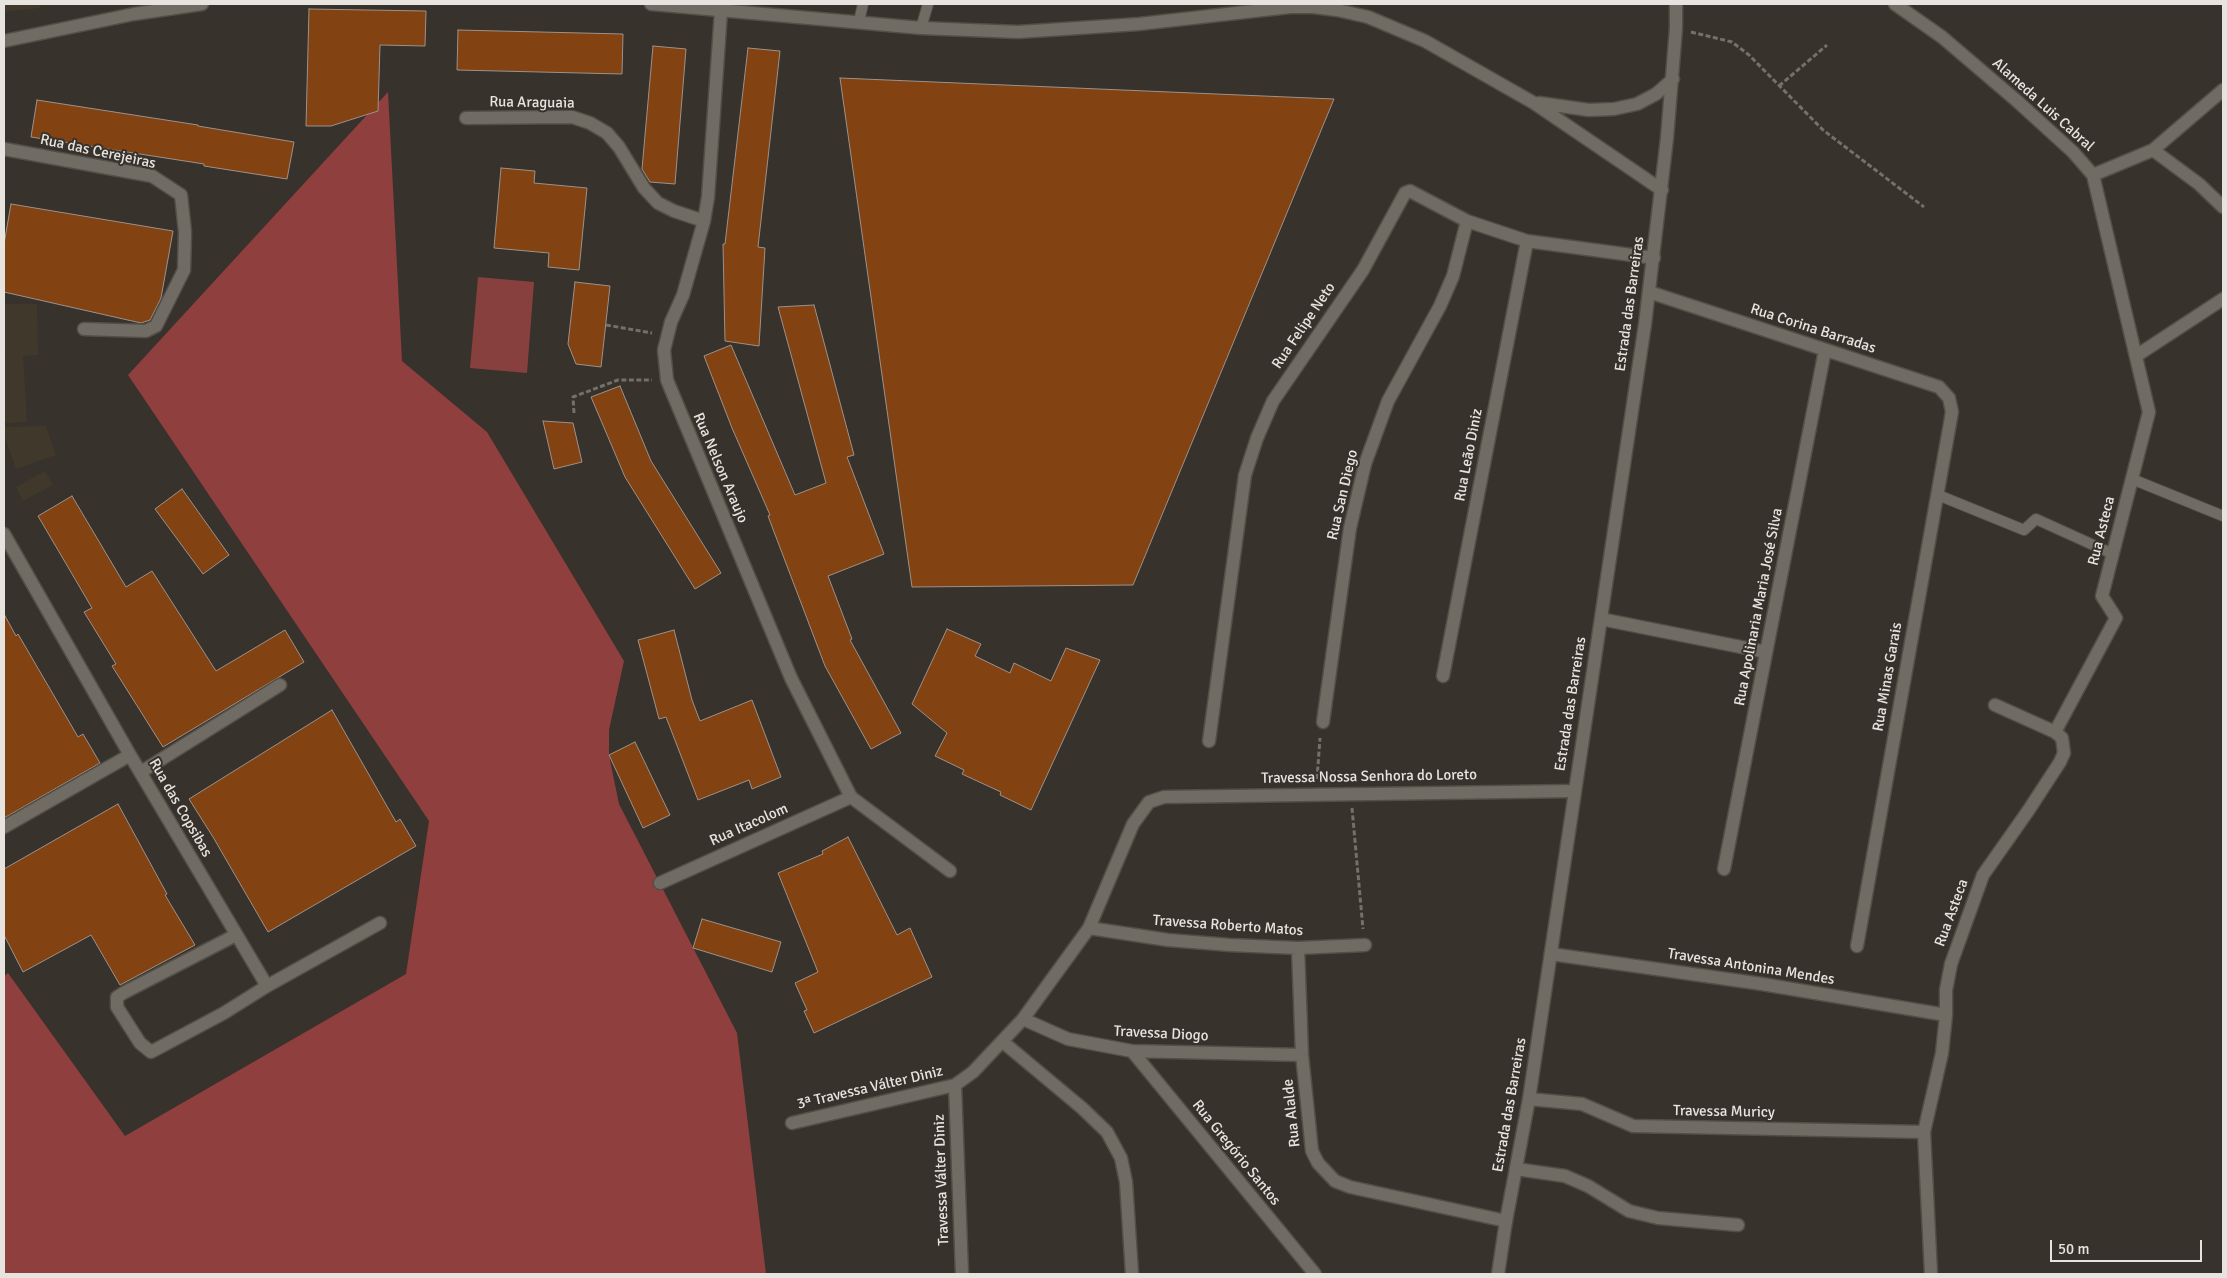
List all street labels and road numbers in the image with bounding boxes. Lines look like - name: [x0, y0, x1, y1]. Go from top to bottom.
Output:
- street label: Alameda Luis Cabral: [1988, 55, 2098, 155]
- street label: Rua Araguaia: [489, 93, 575, 113]
- street label: Rua das Cerejeiras: [39, 131, 157, 173]
- street label: Estrada das Barreiras: [1612, 235, 1648, 373]
- street label: Rua Felipe Neto: [1268, 279, 1340, 373]
- street label: Rua Corina Barradas: [1748, 300, 1878, 358]
- street label: Rua Leão Diniz: [1451, 407, 1487, 503]
- street label: Rua Nelson Araujo: [689, 410, 751, 526]
- street label: Rua San Diego: [1324, 448, 1362, 542]
- street label: Rua Asteca: [2085, 494, 2119, 568]
- street label: Rua Apolinaria Maria José Silva: [1731, 507, 1787, 707]
- street label: Rua Minas Garais: [1870, 621, 1906, 733]
- street label: Estrada das Barreiras: [1551, 635, 1591, 773]
- street label: Rua das Copsibas: [145, 756, 215, 860]
- street label: Travessa Nossa Senhora do Loreto: [1261, 766, 1477, 788]
- street label: Rua Itacolom: [707, 800, 791, 850]
- street label: Rua Asteca: [1931, 877, 1973, 949]
- street label: Travessa Roberto Matos: [1152, 912, 1304, 940]
- street label: Travessa Antonina Mendes: [1666, 945, 1836, 989]
- street label: Travessa Diogo: [1113, 1023, 1209, 1045]
- street label: Estrada das Barreiras: [1489, 1036, 1531, 1174]
- street label: 3ª Travessa Válter Diniz: [795, 1062, 945, 1114]
- street label: Rua Alalde: [1279, 1078, 1305, 1148]
- street label: Rua Gregório Santos: [1188, 1097, 1284, 1209]
- street label: Travessa Muricy: [1673, 1102, 1775, 1122]
- street label: Travessa Válter Diniz: [931, 1114, 953, 1246]

